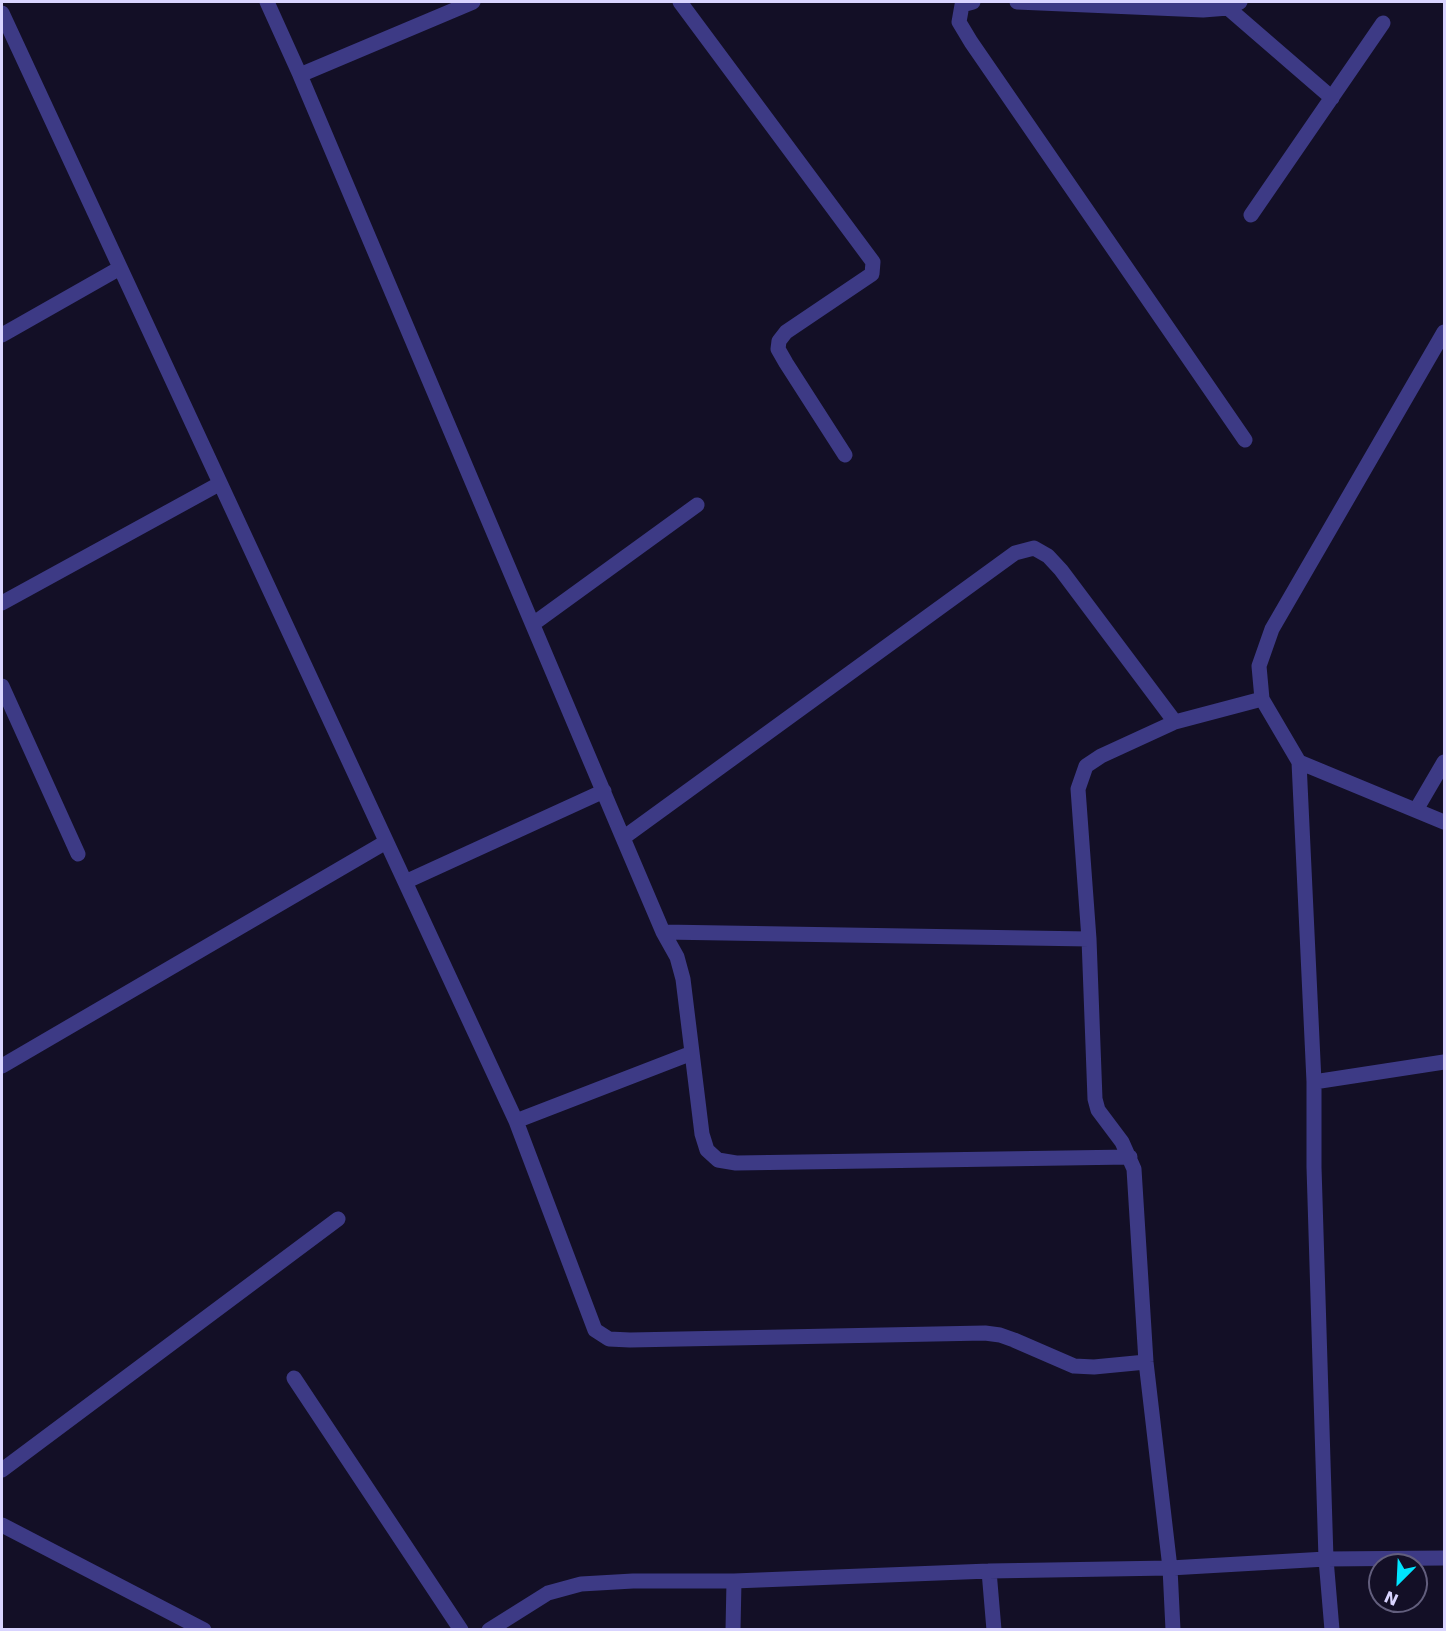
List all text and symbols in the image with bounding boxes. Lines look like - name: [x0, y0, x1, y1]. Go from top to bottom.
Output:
- north arrow: [1368, 1553, 1428, 1613]
- text: N: [1381, 1587, 1401, 1609]

